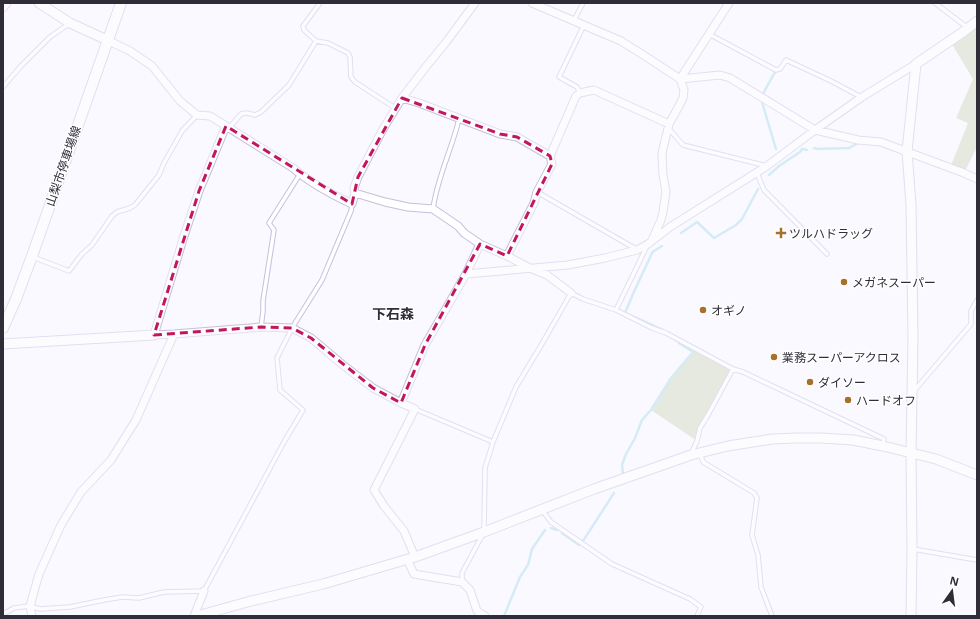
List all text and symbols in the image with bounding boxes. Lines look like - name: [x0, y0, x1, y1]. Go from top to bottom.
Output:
- street label: 山梨市停車場線: [41, 124, 85, 208]
- place label: ツルハドラッグ: [789, 225, 873, 242]
- marker: ツルハドラッグ: [776, 228, 786, 238]
- place label: メガネスーパー: [852, 274, 936, 291]
- marker: メガネスーパー: [839, 277, 849, 287]
- place label: オギノ: [711, 302, 747, 319]
- district label: 下石森: [372, 304, 414, 323]
- marker: オギノ: [698, 305, 708, 315]
- place label: 業務スーパーアクロス: [782, 349, 901, 366]
- marker: 業務スーパーアクロス: [769, 352, 779, 362]
- place label: ダイソー: [818, 374, 866, 391]
- marker: ダイソー: [805, 377, 815, 387]
- place label: ハードオフ: [856, 392, 916, 409]
- marker: ハードオフ: [843, 395, 853, 405]
- north arrow: [932, 571, 972, 611]
- text: N: [948, 572, 961, 589]

